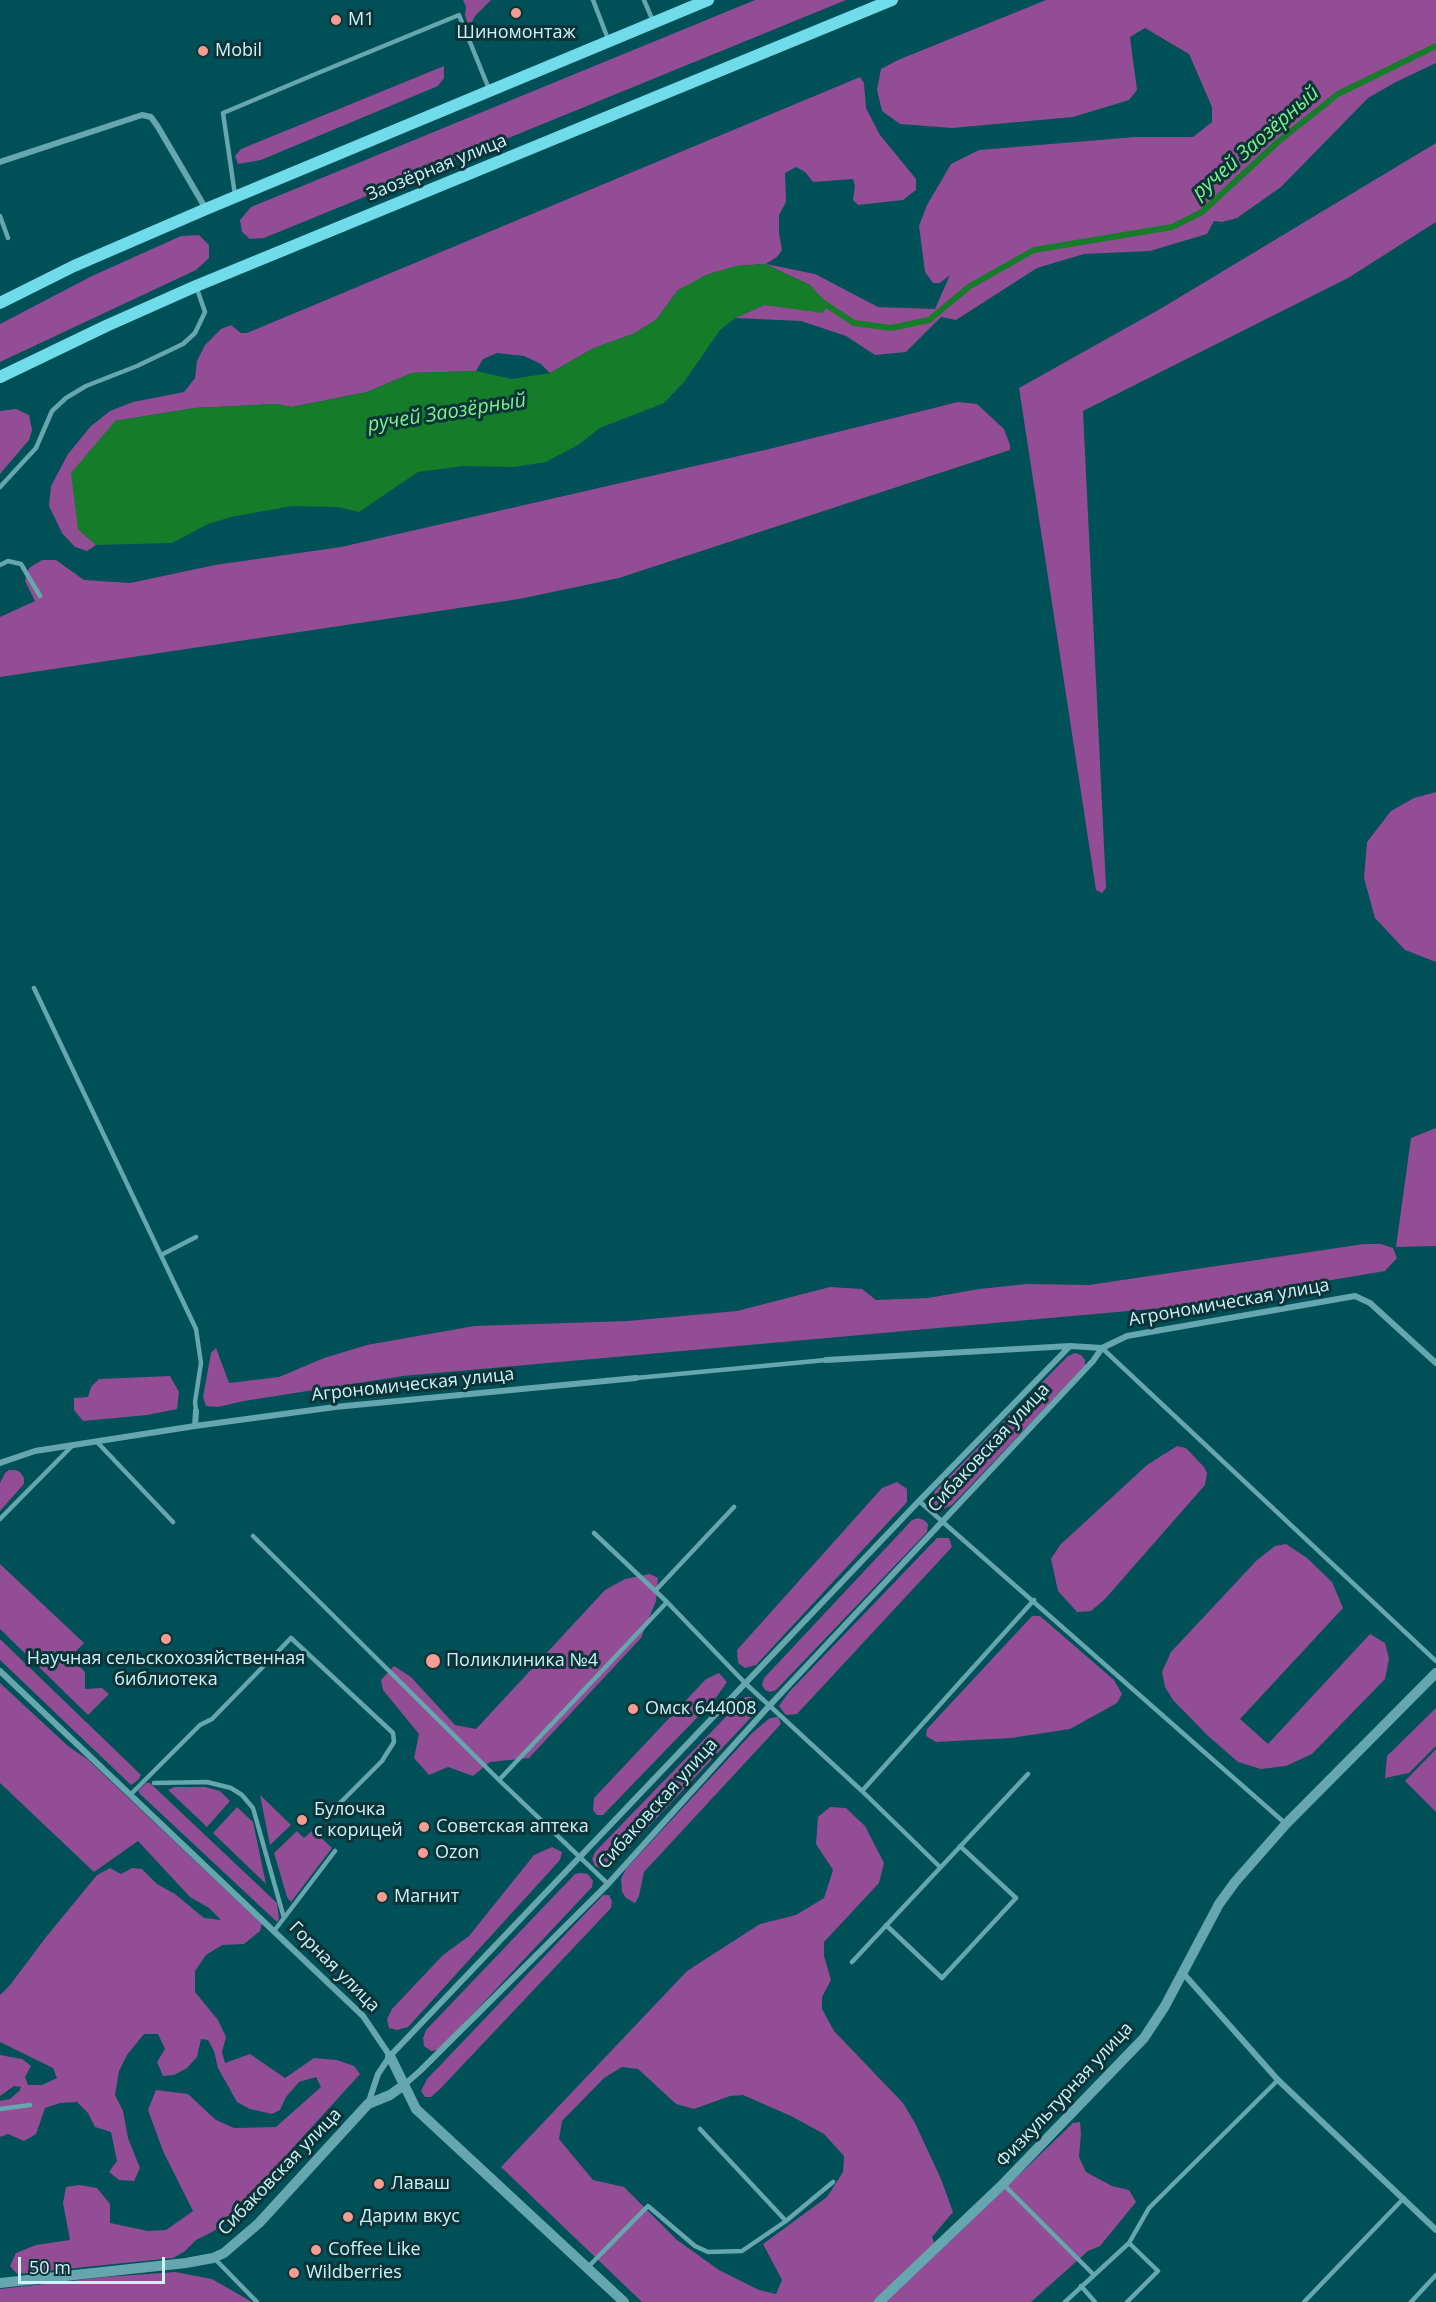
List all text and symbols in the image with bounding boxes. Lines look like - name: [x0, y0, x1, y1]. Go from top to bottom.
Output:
- marker: Шиномонтаж: [509, 6, 523, 20]
- place label: М1: [348, 9, 374, 31]
- marker: М1: [329, 13, 343, 27]
- place label: Шиномонтаж: [456, 22, 576, 44]
- place label: Mobil: [215, 40, 262, 62]
- marker: Mobil: [196, 44, 210, 58]
- water label: ручей Заозёрный: [1188, 81, 1324, 205]
- street label: Заозёрная улица: [364, 130, 510, 206]
- water label: ручей Заозёрный: [366, 389, 528, 437]
- street label: Агрономическая улица: [1127, 1275, 1331, 1331]
- street label: Агрономическая улица: [311, 1364, 515, 1406]
- street label: Сибаковская улица: [924, 1379, 1054, 1517]
- marker: Научная сельскохозяйственная библиотека: [159, 1632, 173, 1646]
- place label: Научная сельскохозяйственная библиотека: [27, 1648, 305, 1690]
- place label: Поликлиника №4: [446, 1650, 598, 1672]
- marker: Поликлиника №4: [424, 1652, 442, 1670]
- place label: Омск 644008: [645, 1698, 757, 1720]
- marker: Омск 644008: [626, 1702, 640, 1716]
- street label: Сибаковская улица: [594, 1734, 722, 1874]
- place label: Булочка с корицей: [314, 1799, 403, 1842]
- marker: Булочка с корицей: [295, 1813, 309, 1827]
- place label: Советская аптека: [436, 1816, 589, 1838]
- marker: Советская аптека: [417, 1820, 431, 1834]
- place label: Ozon: [435, 1842, 479, 1864]
- marker: Ozon: [416, 1846, 430, 1860]
- place label: Магнит: [394, 1886, 459, 1908]
- marker: Магнит: [375, 1890, 389, 1904]
- street label: Горная улица: [284, 1917, 384, 2017]
- street label: Физкультурная улица: [992, 2018, 1138, 2172]
- street label: Сибаковская улица: [214, 2104, 346, 2240]
- place label: Лаваш: [391, 2173, 450, 2195]
- marker: Лаваш: [372, 2177, 386, 2191]
- place label: Дарим вкус: [360, 2206, 460, 2228]
- marker: Дарим вкус: [341, 2210, 355, 2224]
- place label: Coffee Like: [328, 2239, 421, 2261]
- marker: Coffee Like: [309, 2243, 323, 2257]
- scale bar: [21, 2245, 168, 2283]
- text: 50 m: [29, 2255, 71, 2279]
- place label: Wildberries: [306, 2262, 402, 2284]
- marker: Wildberries: [287, 2266, 301, 2280]

